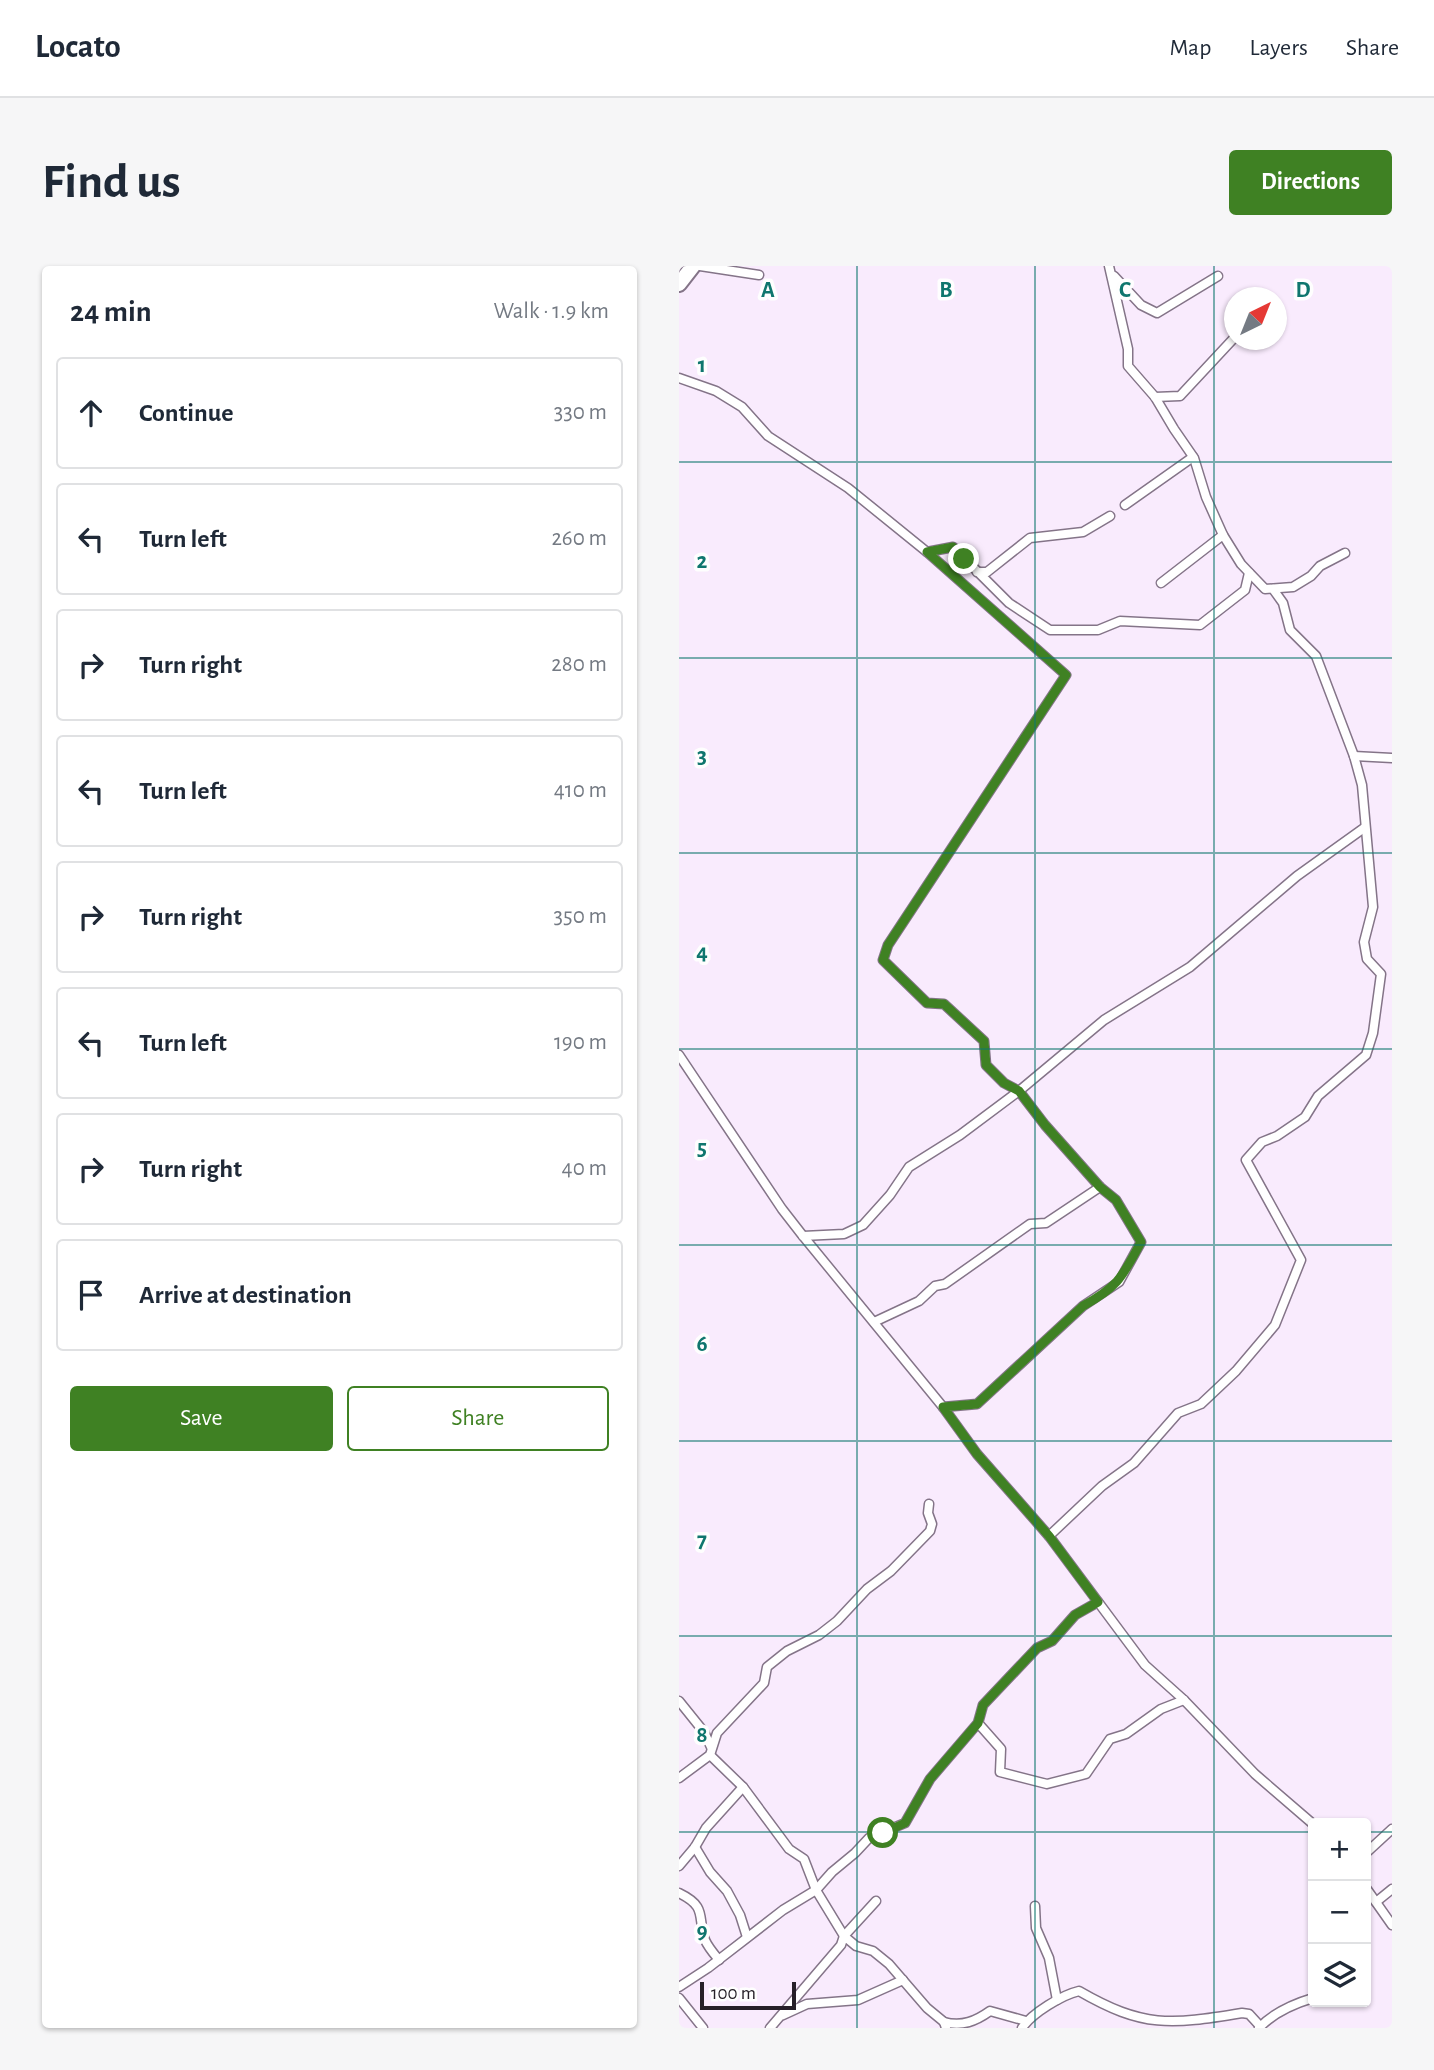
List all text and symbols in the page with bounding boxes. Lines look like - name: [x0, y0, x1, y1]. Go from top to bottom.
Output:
- text: Locato: [35, 31, 121, 64]
- text: Map: [1169, 36, 1211, 60]
- text: Layers: [1249, 36, 1308, 60]
- text: Share: [1346, 36, 1399, 60]
- button: Directions: [1229, 150, 1392, 215]
- text: Find us: [42, 158, 181, 207]
- text: A: [761, 279, 775, 302]
- text: B: [939, 279, 953, 302]
- text: C: [1119, 279, 1131, 302]
- text: D: [1295, 279, 1311, 302]
- north arrow: [1224, 287, 1287, 350]
- text: 24 min: [70, 297, 152, 327]
- text: Walk · 1.9 km: [493, 300, 609, 323]
- text: 1: [698, 354, 706, 377]
- icon: ahead: [72, 394, 110, 432]
- text: Continue: [139, 400, 234, 426]
- text: 330 m: [554, 401, 607, 424]
- icon: left: [72, 520, 110, 558]
- text: Turn left: [139, 526, 227, 552]
- text: 260 m: [551, 527, 607, 550]
- route end: [948, 543, 979, 574]
- text: 2: [697, 550, 708, 573]
- icon: right: [72, 646, 110, 684]
- text: Turn right: [139, 652, 242, 678]
- text: 280 m: [551, 653, 607, 676]
- text: 3: [697, 745, 707, 768]
- icon: left: [72, 772, 110, 810]
- text: Turn left: [139, 778, 227, 804]
- text: 410 m: [554, 779, 607, 802]
- icon: right: [72, 898, 110, 936]
- text: Turn right: [139, 904, 242, 930]
- text: 350 m: [554, 905, 607, 928]
- text: 4: [696, 941, 708, 964]
- icon: left: [72, 1024, 110, 1062]
- text: Turn left: [139, 1030, 227, 1056]
- text: 190 m: [554, 1031, 607, 1054]
- text: 5: [697, 1137, 707, 1160]
- icon: right: [72, 1150, 110, 1188]
- text: Turn right: [139, 1156, 242, 1182]
- text: 40 m: [562, 1157, 607, 1180]
- icon: arrive: [72, 1276, 110, 1314]
- text: Arrive at destination: [139, 1282, 352, 1308]
- text: 6: [696, 1333, 708, 1356]
- button: Save: [70, 1386, 333, 1451]
- button: Share: [347, 1386, 609, 1451]
- text: 7: [697, 1529, 707, 1552]
- text: 8: [696, 1724, 708, 1747]
- route start: [867, 1817, 898, 1848]
- map controls: [1308, 1818, 1371, 2007]
- button: +: [1308, 1818, 1371, 1881]
- button: −: [1308, 1881, 1371, 1944]
- text: 9: [696, 1920, 708, 1943]
- button: layers: [1308, 1944, 1371, 2007]
- scale bar: [700, 1979, 796, 2011]
- text: 100 m: [711, 1984, 756, 2003]

